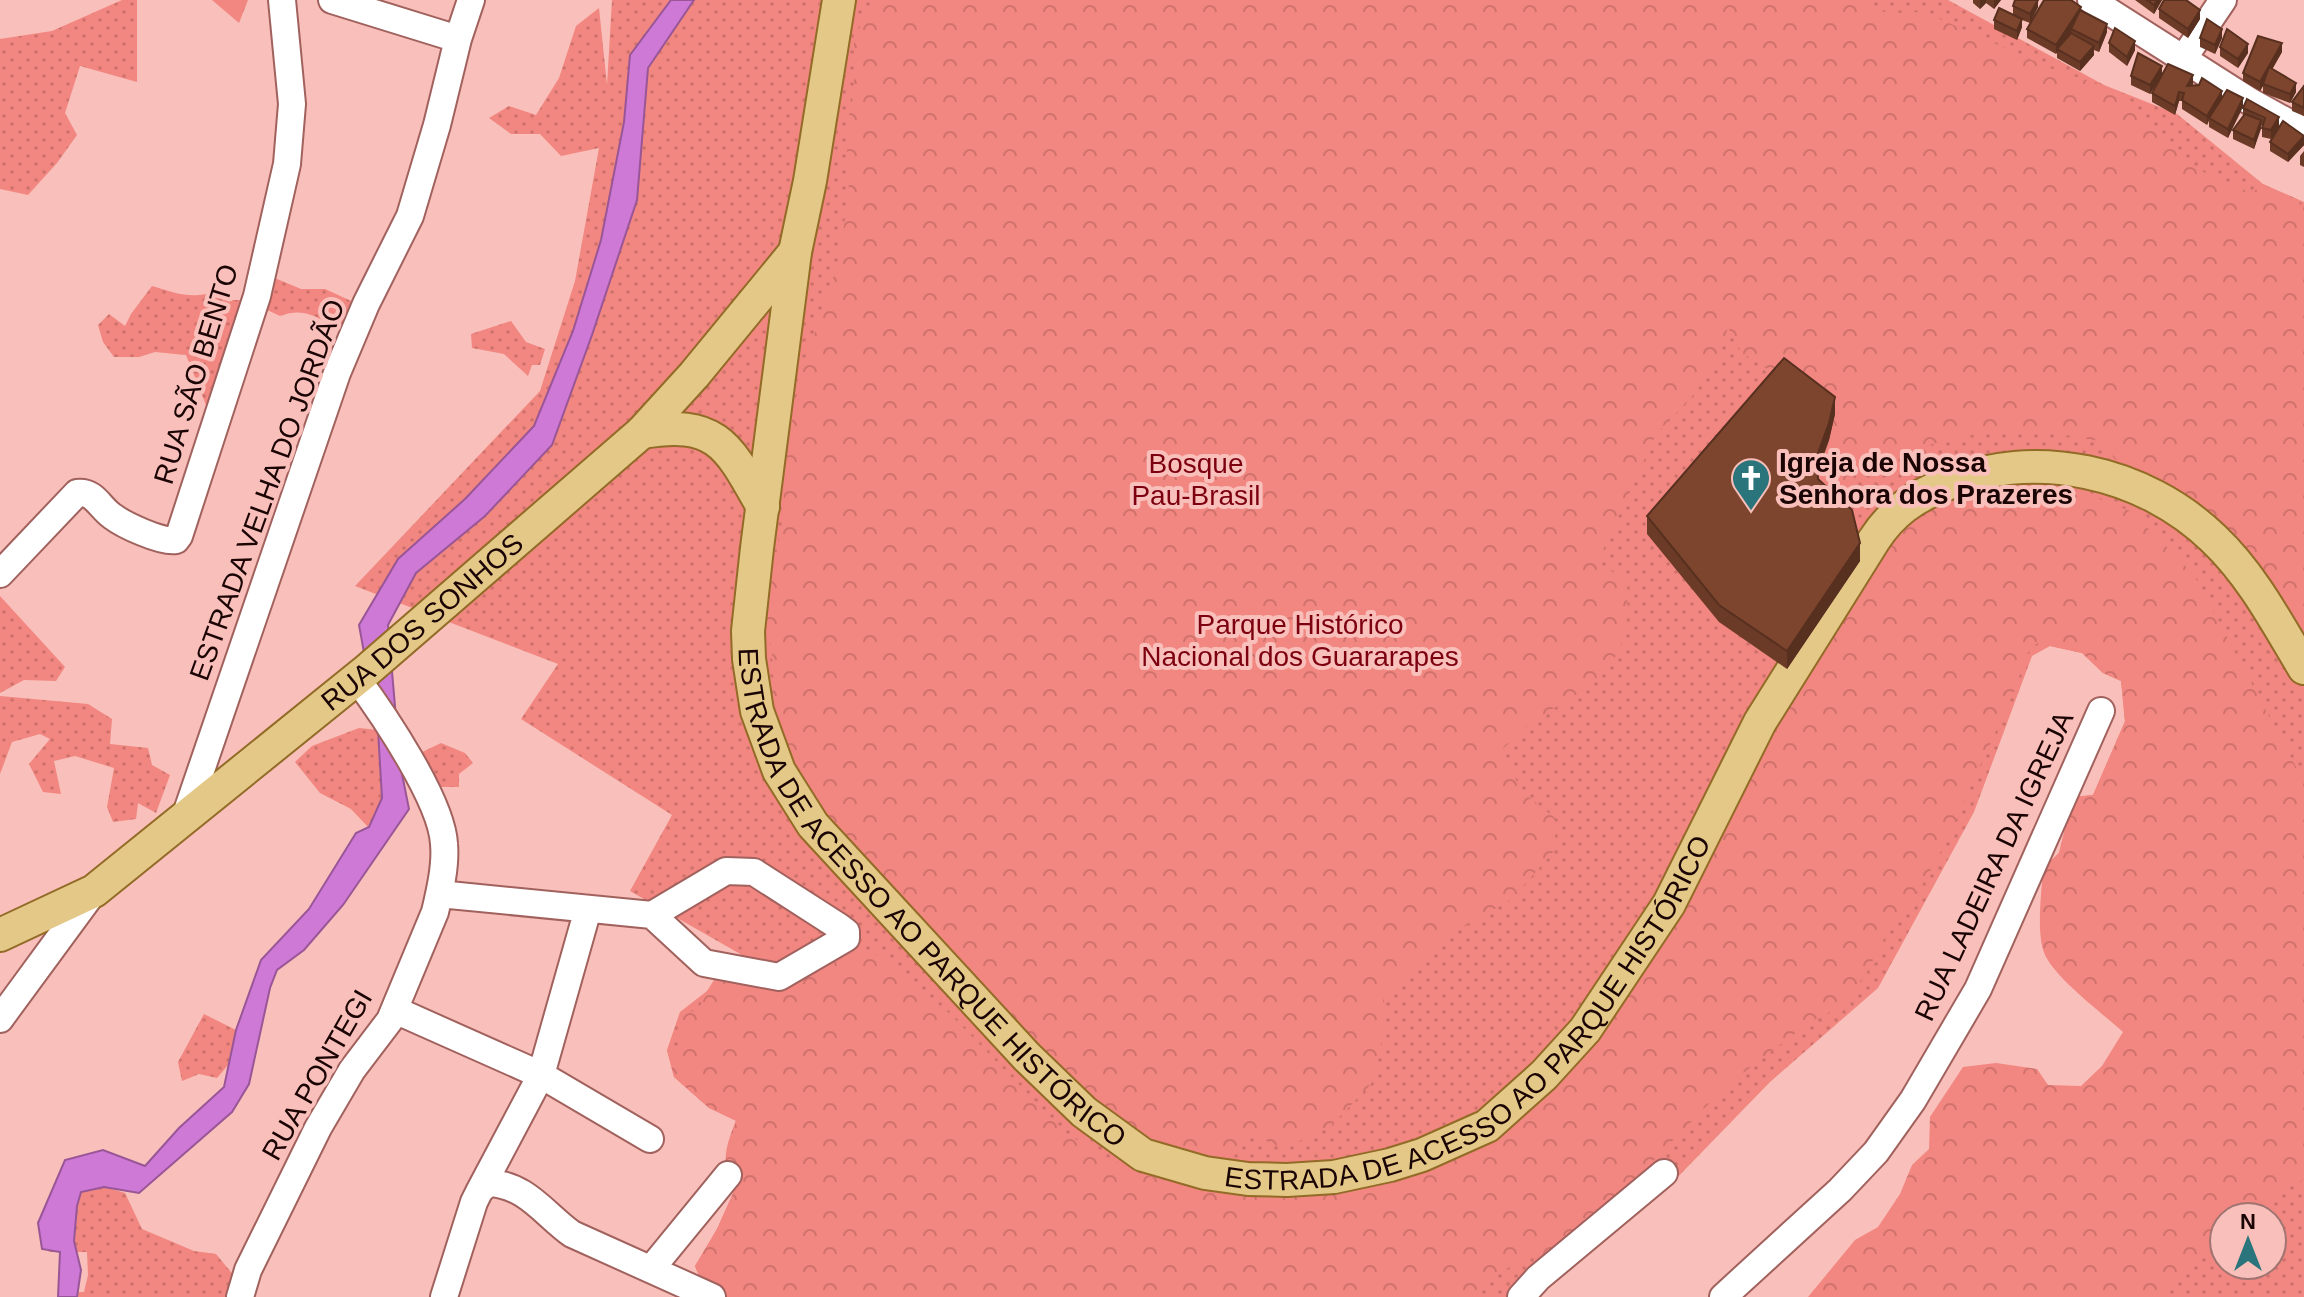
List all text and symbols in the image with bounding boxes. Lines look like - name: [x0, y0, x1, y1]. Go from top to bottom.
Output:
- street label: RUA SÃO BENTO: [148, 260, 244, 488]
- street label: ESTRADA VELHA DO JORDÃO: [184, 295, 350, 685]
- place label: Igreja de Nossa Senhora dos Prazeres: [1779, 447, 2073, 510]
- park label: Bosque Pau-Brasil: [1131, 448, 1261, 511]
- church icon: Igreja de Nossa Senhora dos Prazeres: [1730, 457, 1772, 512]
- street label: RUA DOS SONHOS: [315, 527, 529, 717]
- park label: Parque Histórico Nacional dos Guararapes: [1141, 609, 1459, 672]
- street label: ESTRADA DE ACESSO AO PARQUE HISTÓRICO: [733, 647, 1132, 1153]
- street label: RUA LADEIRA DA IGREJA: [1909, 706, 2080, 1026]
- street label: ESTRADA DE ACESSO AO PARQUE HISTÓRICO: [1223, 830, 1716, 1196]
- street label: RUA PONTEGI: [256, 984, 378, 1166]
- north arrow: [2208, 1201, 2288, 1281]
- text: N: [2240, 1209, 2256, 1234]

